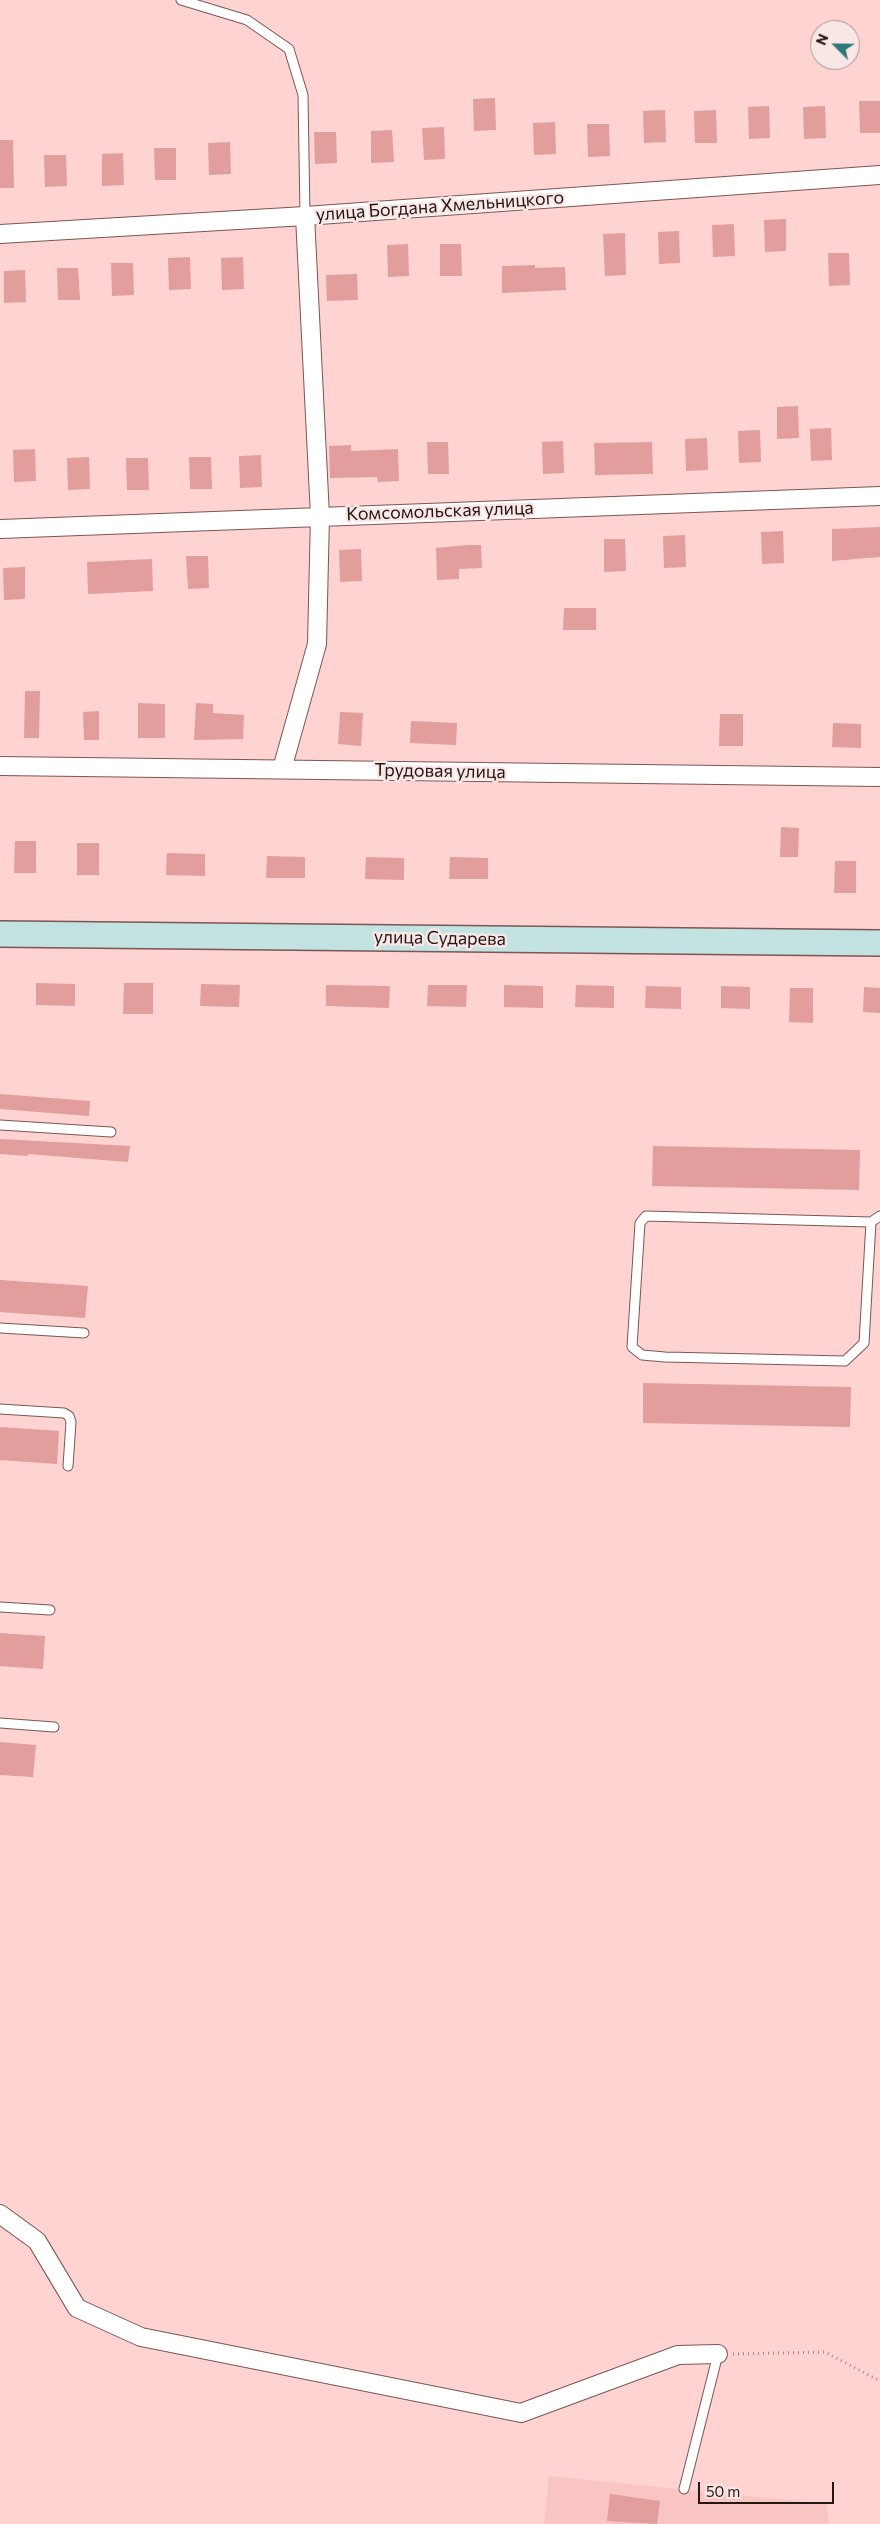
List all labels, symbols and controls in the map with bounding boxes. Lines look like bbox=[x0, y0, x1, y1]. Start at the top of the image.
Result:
north arrow bbox=[810, 20, 860, 70]
text: N bbox=[812, 31, 832, 47]
street label: улица Богдана Хмельницкого bbox=[315, 187, 565, 225]
street label: Комсомольская улица bbox=[346, 497, 534, 525]
street label: Трудовая улица bbox=[374, 759, 506, 783]
street label: улица Сударева bbox=[374, 926, 506, 950]
scale bar bbox=[700, 2472, 836, 2504]
text: 50 m bbox=[706, 2482, 740, 2500]

